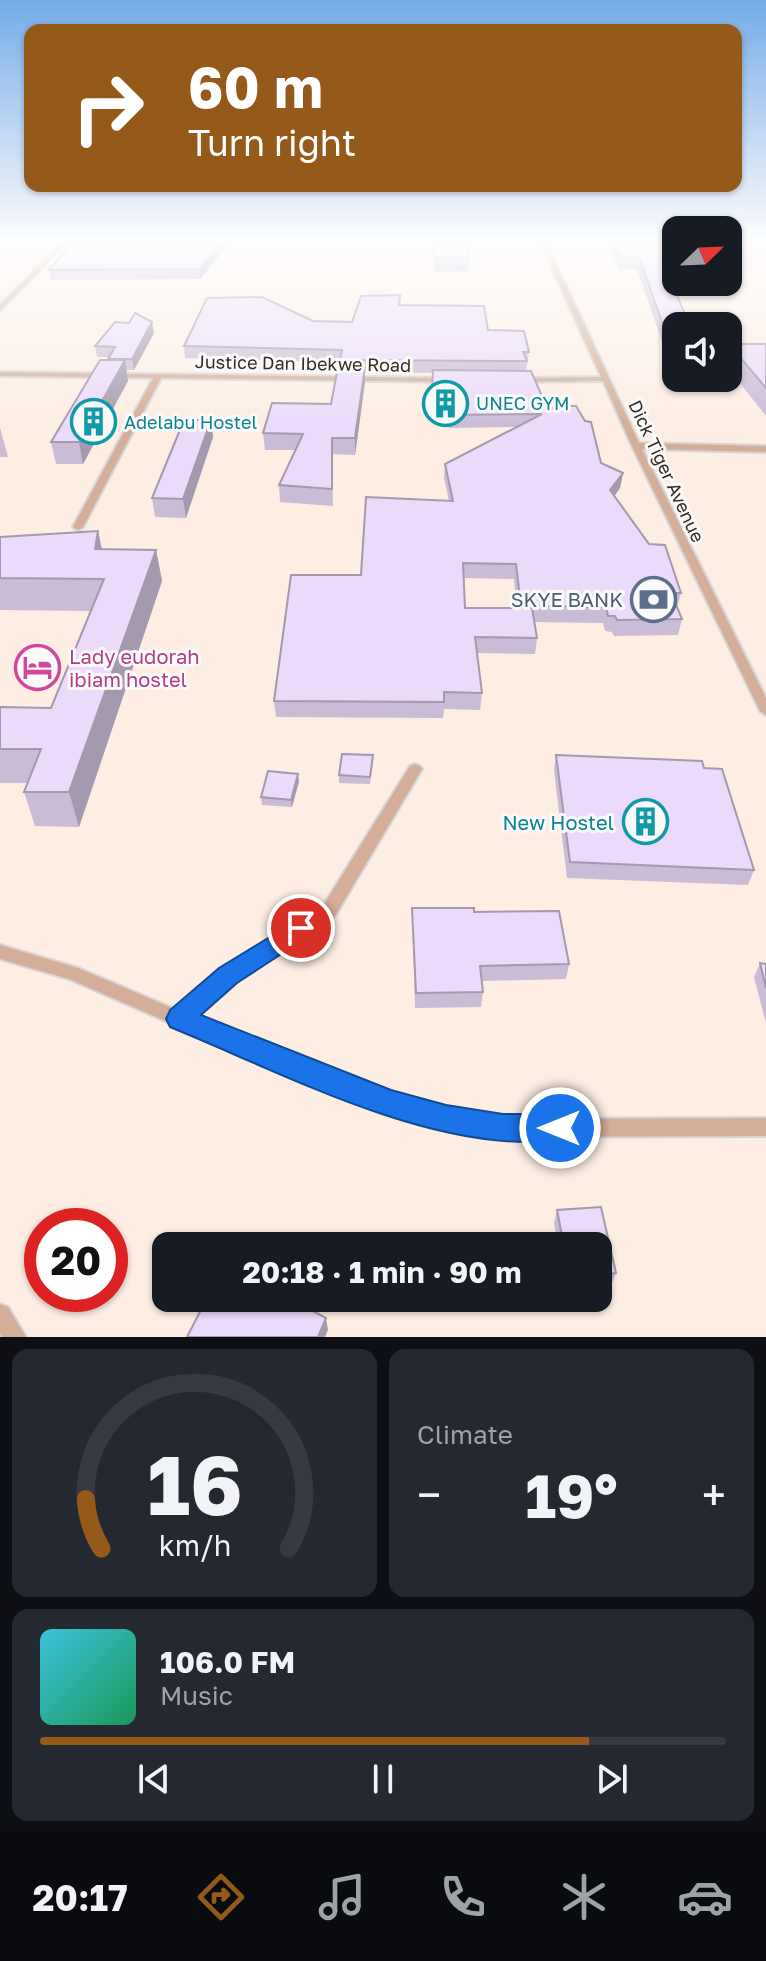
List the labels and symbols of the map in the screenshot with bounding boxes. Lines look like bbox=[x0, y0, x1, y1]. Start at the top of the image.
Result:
north arrow bbox=[662, 216, 742, 296]
street label: Justice Dan Ibekwe Road bbox=[195, 350, 411, 376]
building icon: UNEC GYM bbox=[421, 379, 469, 427]
place label: UNEC GYM bbox=[476, 392, 570, 414]
street label: Dick Tiger Avenue bbox=[624, 396, 710, 546]
building icon: Adelabu Hostel bbox=[69, 398, 117, 446]
place label: Adelabu Hostel bbox=[124, 411, 257, 433]
bank icon: SKYE BANK bbox=[630, 575, 678, 623]
place label: SKYE BANK bbox=[511, 587, 623, 611]
hotel icon: Lady eudorah ibiam hostel bbox=[14, 644, 62, 692]
place label: Lady eudorah ibiam hostel bbox=[69, 644, 200, 691]
building icon: New Hostel bbox=[621, 798, 669, 846]
place label: New Hostel bbox=[502, 810, 614, 834]
pin bbox=[267, 894, 335, 962]
position arrow bbox=[518, 1086, 602, 1170]
speed limit sign: 20 bbox=[24, 1208, 128, 1312]

